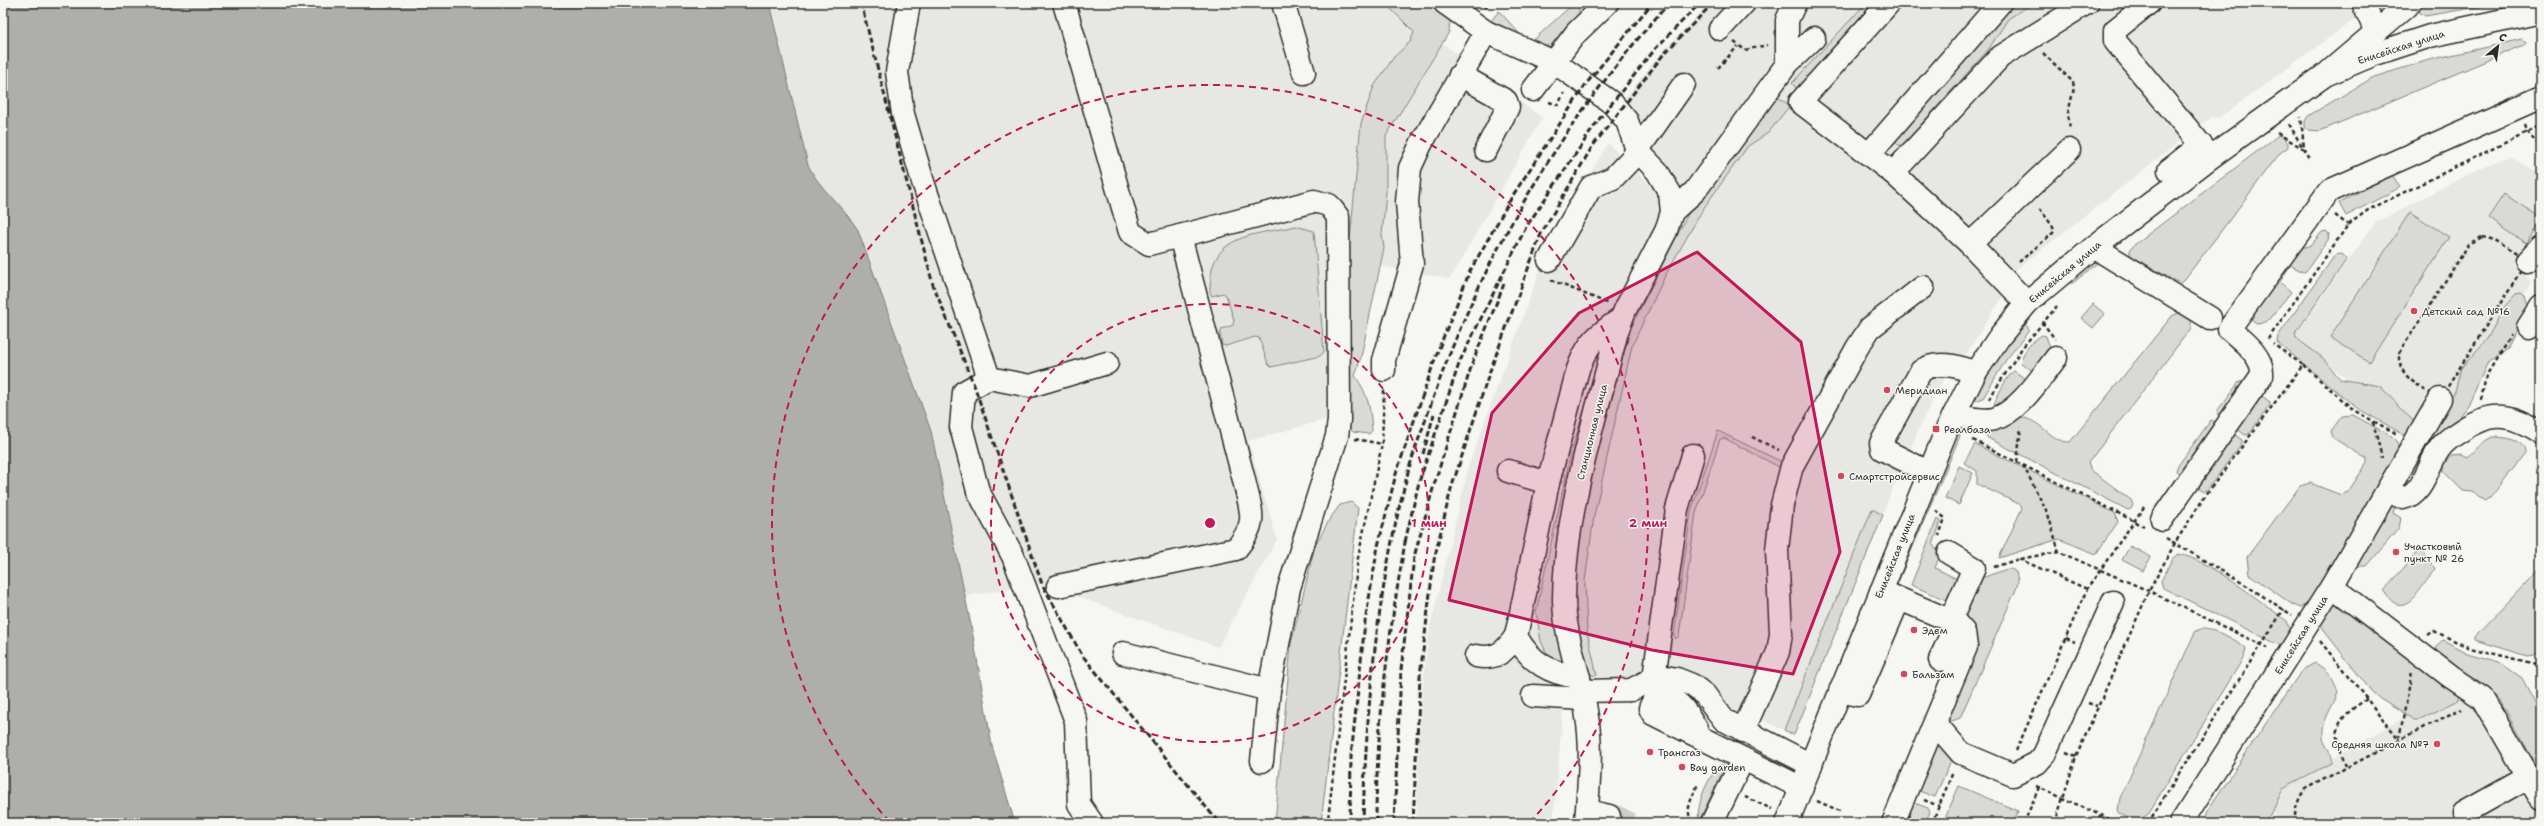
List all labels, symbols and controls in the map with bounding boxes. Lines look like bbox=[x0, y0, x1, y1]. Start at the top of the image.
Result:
north arrow bbox=[2478, 26, 2518, 66]
street label: Енисейская улица bbox=[2356, 27, 2447, 67]
text: С bbox=[2496, 29, 2509, 46]
street label: Енисейская улица bbox=[2026, 237, 2104, 306]
place label: Детский сад №16 bbox=[2422, 305, 2510, 318]
marker: Детский сад №16 bbox=[2409, 306, 2419, 316]
street label: Станционная улица bbox=[1574, 382, 1610, 481]
place label: Меридиан bbox=[1895, 384, 1947, 397]
marker: Меридиан bbox=[1882, 385, 1892, 395]
place label: Реалбаза bbox=[1944, 423, 1991, 436]
marker: Реалбаза bbox=[1931, 424, 1941, 434]
place label: Смартстройсервис bbox=[1849, 470, 1940, 483]
marker: Смартстройсервис bbox=[1836, 471, 1846, 481]
street label: Енисейская улица bbox=[1872, 511, 1918, 600]
text: 1 мин bbox=[1411, 515, 1447, 531]
text: 2 мин bbox=[1629, 515, 1667, 531]
centre of rings bbox=[1203, 516, 1217, 530]
place label: Участковый пункт № 26 bbox=[2404, 540, 2464, 565]
marker: Участковый пункт № 26 bbox=[2391, 547, 2401, 557]
street label: Енисейская улица bbox=[2272, 593, 2331, 677]
place label: Эдем bbox=[1922, 624, 1948, 637]
marker: Эдем bbox=[1909, 625, 1919, 635]
place label: Бальзам bbox=[1912, 668, 1955, 681]
marker: Бальзам bbox=[1899, 669, 1909, 679]
place label: Средняя школа №7 bbox=[2332, 738, 2429, 751]
marker: Средняя школа №7 bbox=[2432, 739, 2442, 749]
place label: Трансгаз bbox=[1658, 746, 1701, 759]
marker: Трансгаз bbox=[1645, 747, 1655, 757]
place label: Bay garden bbox=[1690, 761, 1745, 774]
marker: Bay garden bbox=[1677, 762, 1687, 772]

